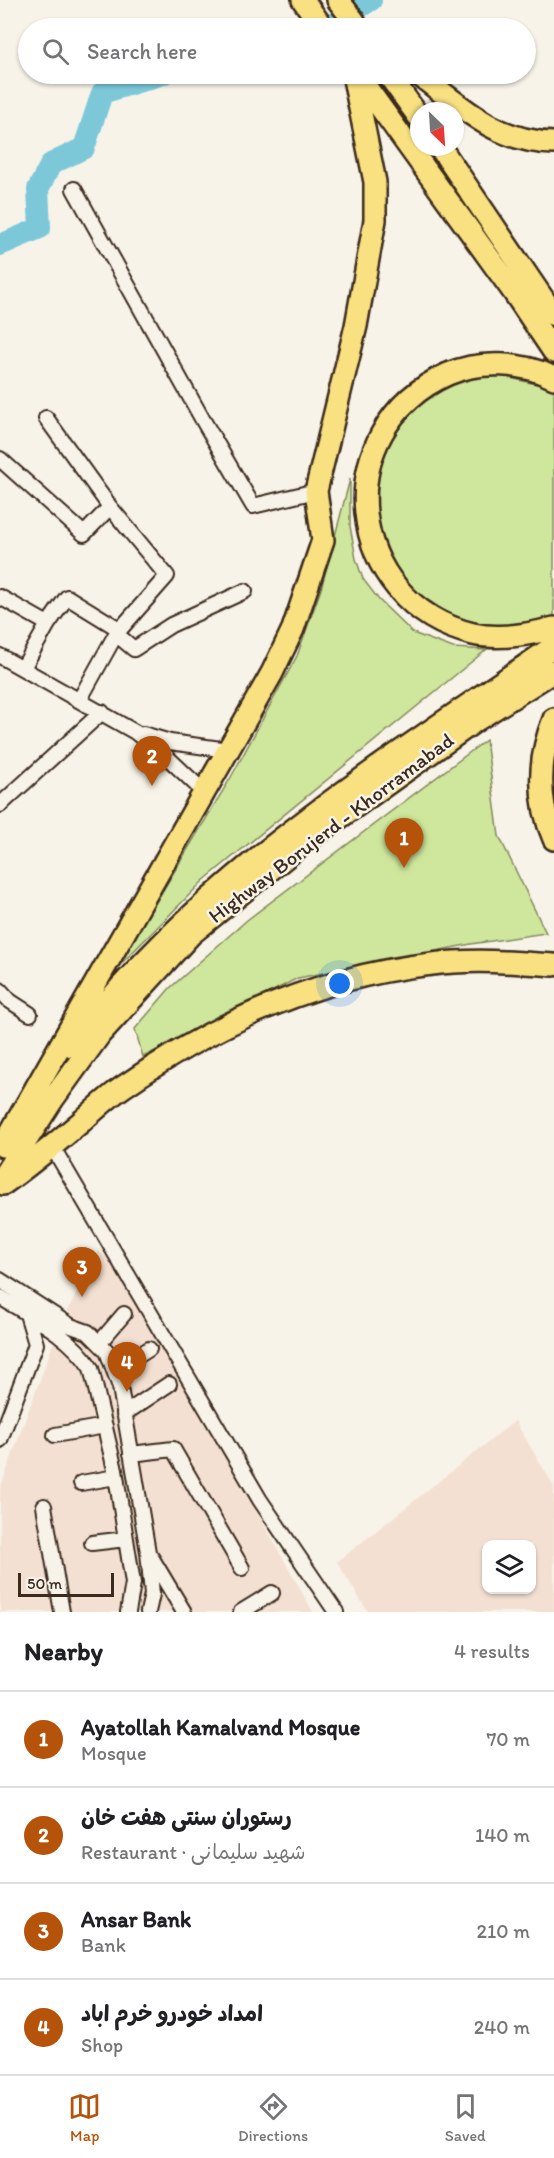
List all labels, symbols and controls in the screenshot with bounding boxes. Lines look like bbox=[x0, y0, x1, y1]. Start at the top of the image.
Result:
search box bbox=[18, 18, 536, 84]
icon: search bbox=[39, 35, 72, 68]
text: Search here bbox=[87, 38, 197, 65]
north arrow bbox=[410, 102, 464, 156]
street label: Highway Borujerd - Khorramabad bbox=[203, 727, 458, 928]
pin: 2 bbox=[132, 736, 172, 786]
pin: 1 bbox=[384, 818, 424, 868]
your location bbox=[325, 969, 354, 998]
pin: 3 bbox=[62, 1248, 101, 1297]
pin: 4 bbox=[108, 1342, 146, 1392]
map controls bbox=[482, 1540, 536, 1594]
button: layers bbox=[482, 1540, 536, 1594]
scale bar bbox=[18, 1570, 114, 1598]
text: 50 m bbox=[27, 1574, 62, 1593]
text: Nearby bbox=[24, 1635, 103, 1667]
text: 4 results bbox=[454, 1639, 530, 1663]
text: Ayatollah Kamalvand Mosque bbox=[81, 1714, 360, 1741]
text: 1 bbox=[39, 1727, 48, 1751]
text: 70 m bbox=[486, 1727, 530, 1751]
text: Mosque bbox=[81, 1741, 147, 1765]
text: رستوران سنتی هفت خان bbox=[81, 1804, 292, 1831]
text: 2 bbox=[38, 1823, 49, 1847]
text: 140 m bbox=[475, 1823, 530, 1847]
text: Restaurant · شهید سلیمانی bbox=[81, 1840, 306, 1864]
text: Ansar Bank bbox=[81, 1906, 191, 1933]
text: 3 bbox=[38, 1919, 49, 1943]
text: 210 m bbox=[477, 1919, 530, 1943]
text: Bank bbox=[81, 1933, 126, 1957]
text: امداد خودرو خرم اباد bbox=[81, 2000, 263, 2027]
text: 4 bbox=[37, 2015, 50, 2039]
text: 240 m bbox=[474, 2015, 530, 2039]
text: Shop bbox=[81, 2033, 123, 2057]
tab: Map bbox=[68, 2090, 101, 2145]
tab: Directions bbox=[238, 2090, 308, 2145]
tab: Saved bbox=[445, 2090, 486, 2145]

